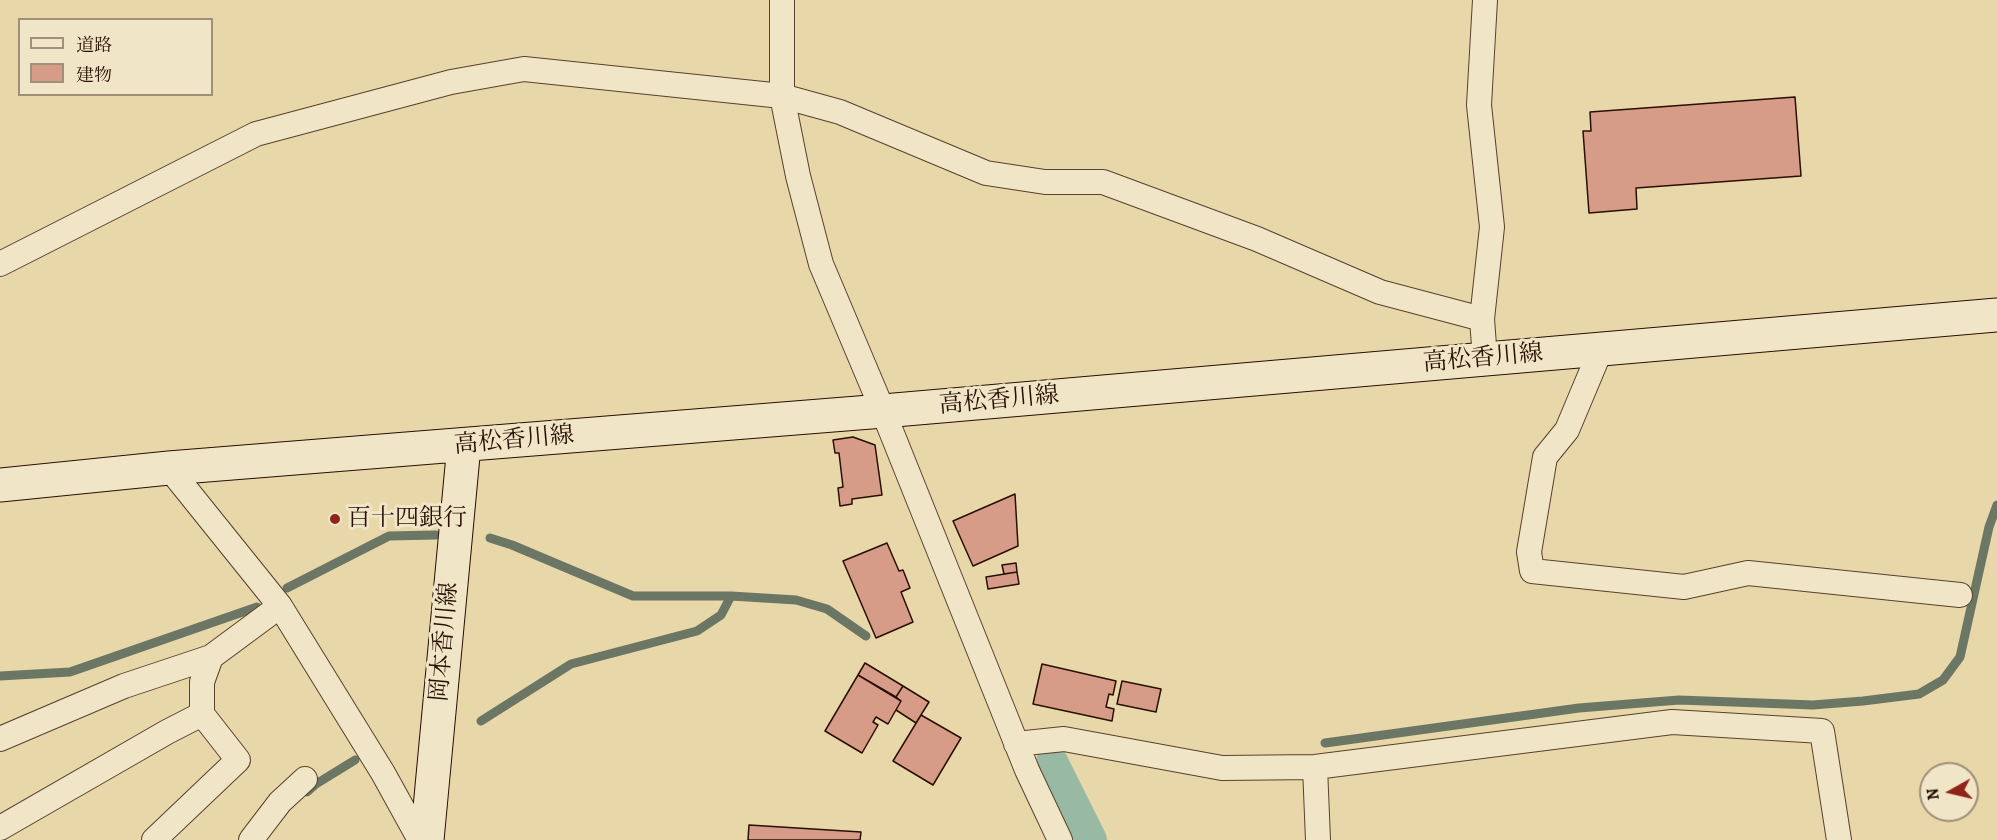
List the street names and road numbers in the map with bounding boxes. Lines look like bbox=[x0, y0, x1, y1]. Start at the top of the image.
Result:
street label: 高松香川線 bbox=[1422, 339, 1544, 379]
street label: 高松香川線 bbox=[938, 381, 1060, 421]
street label: 高松香川線 bbox=[453, 421, 575, 461]
street label: 岡本香川線 bbox=[425, 581, 465, 703]

